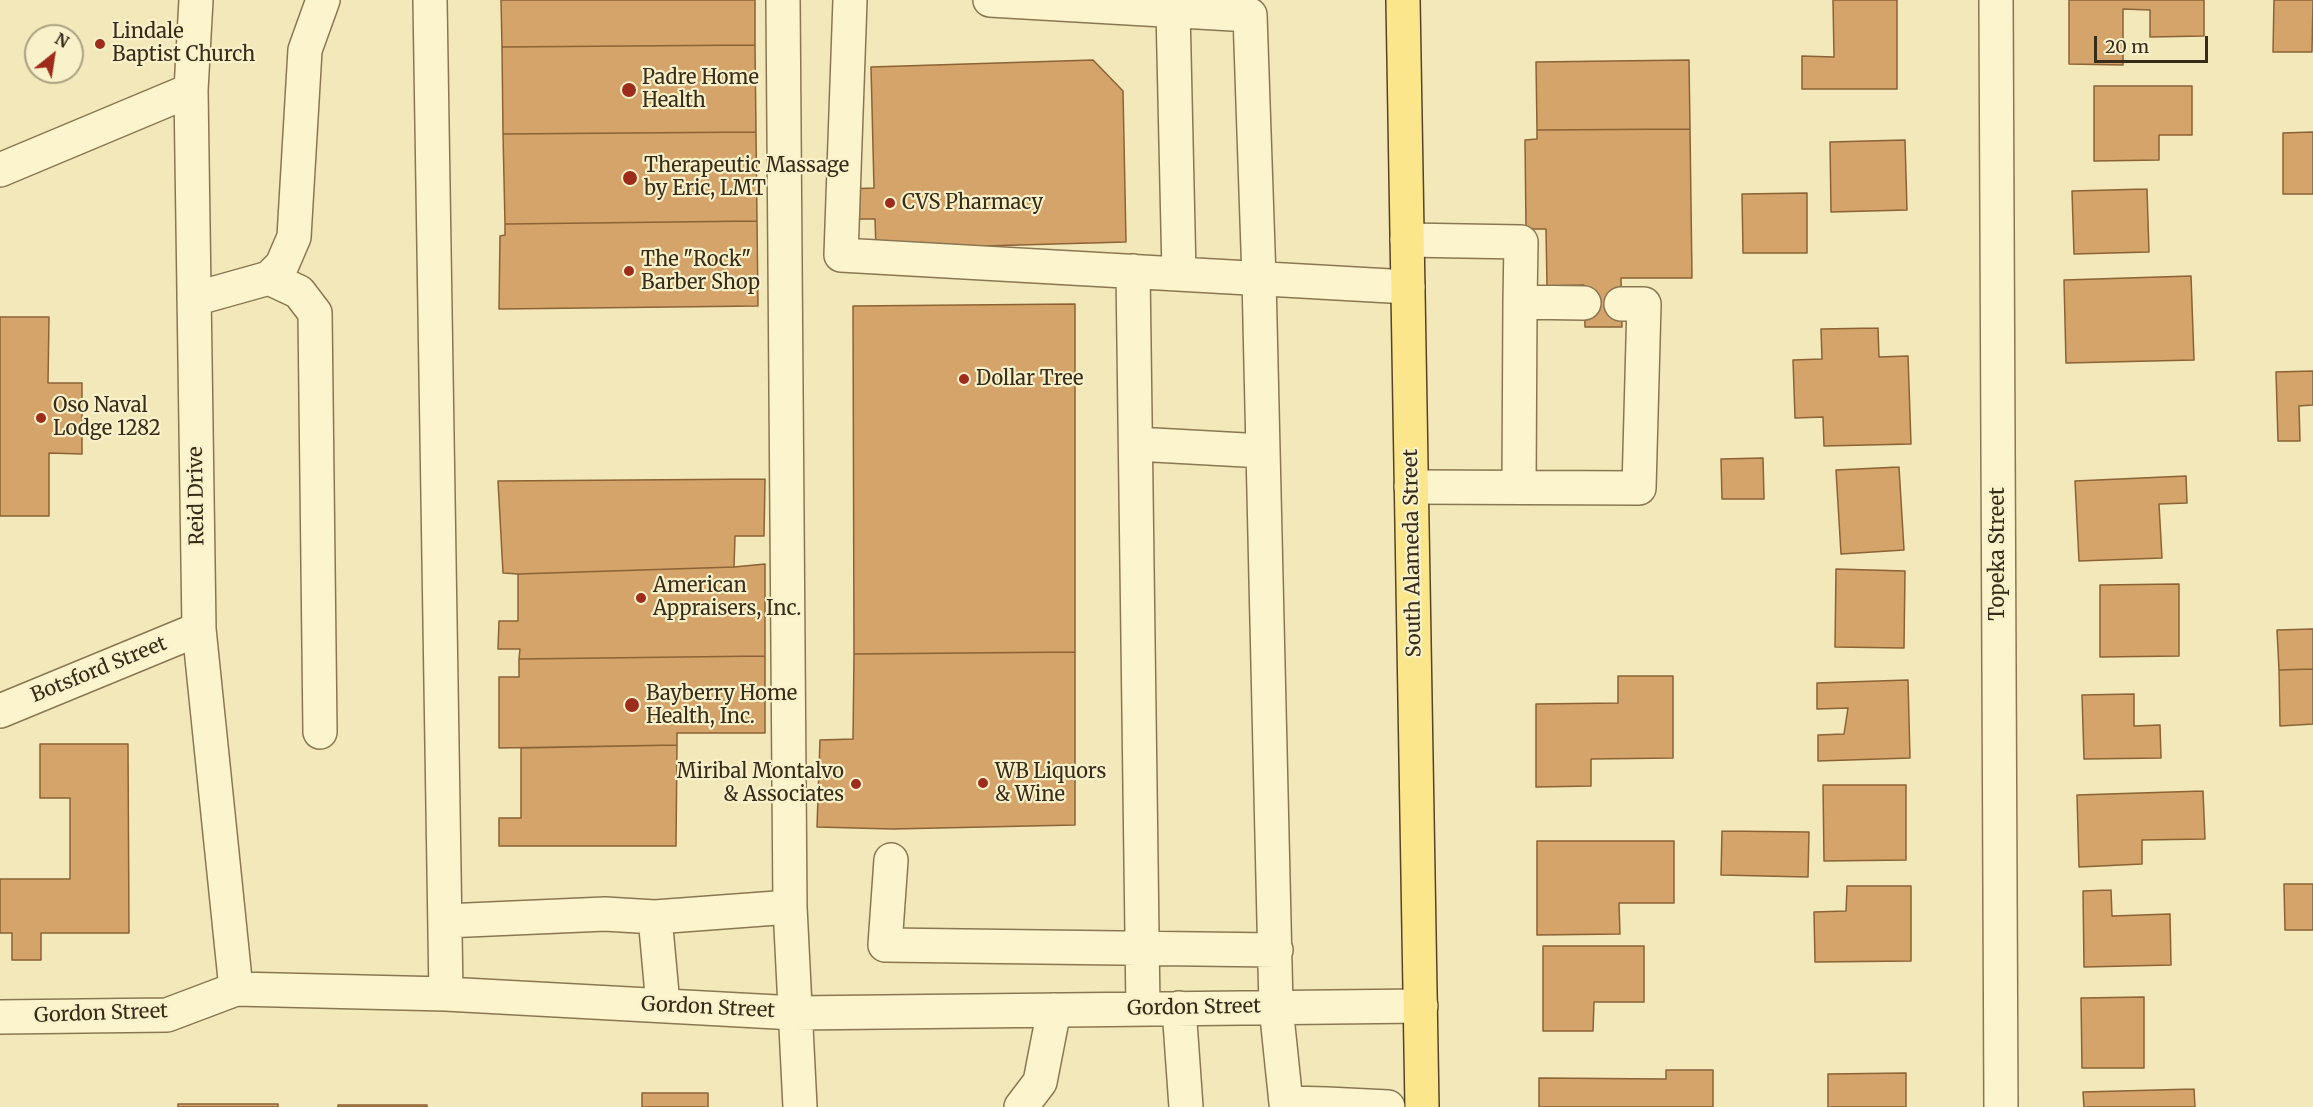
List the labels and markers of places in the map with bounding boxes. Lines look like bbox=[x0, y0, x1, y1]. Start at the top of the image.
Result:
place label: Lindale Baptist Church bbox=[112, 20, 255, 67]
marker: Lindale Baptist Church bbox=[93, 37, 107, 51]
place label: Padre Home Health bbox=[642, 66, 759, 113]
marker: Padre Home Health bbox=[620, 81, 638, 99]
place label: Therapeutic Massage by Eric, LMT bbox=[644, 154, 849, 201]
marker: Therapeutic Massage by Eric, LMT bbox=[621, 169, 639, 187]
place label: CVS Pharmacy bbox=[902, 191, 1043, 215]
marker: CVS Pharmacy bbox=[883, 196, 897, 210]
place label: The "Rock" Barber Shop bbox=[641, 248, 760, 295]
marker: The "Rock" Barber Shop bbox=[622, 264, 636, 278]
place label: Dollar Tree bbox=[976, 367, 1083, 391]
marker: Dollar Tree bbox=[957, 372, 971, 386]
place label: Oso Naval Lodge 1282 bbox=[53, 394, 161, 441]
marker: Oso Naval Lodge 1282 bbox=[34, 411, 48, 425]
place label: American Appraisers, Inc. bbox=[653, 574, 801, 621]
marker: American Appraisers, Inc. bbox=[634, 591, 648, 605]
place label: Bayberry Home Health, Inc. bbox=[646, 682, 797, 729]
marker: Bayberry Home Health, Inc. bbox=[623, 696, 641, 714]
place label: Miribal Montalvo & Associates bbox=[677, 760, 844, 807]
place label: WB Liquors & Wine bbox=[995, 760, 1106, 807]
marker: WB Liquors & Wine bbox=[976, 776, 990, 790]
marker: Miribal Montalvo & Associates bbox=[849, 777, 863, 791]

